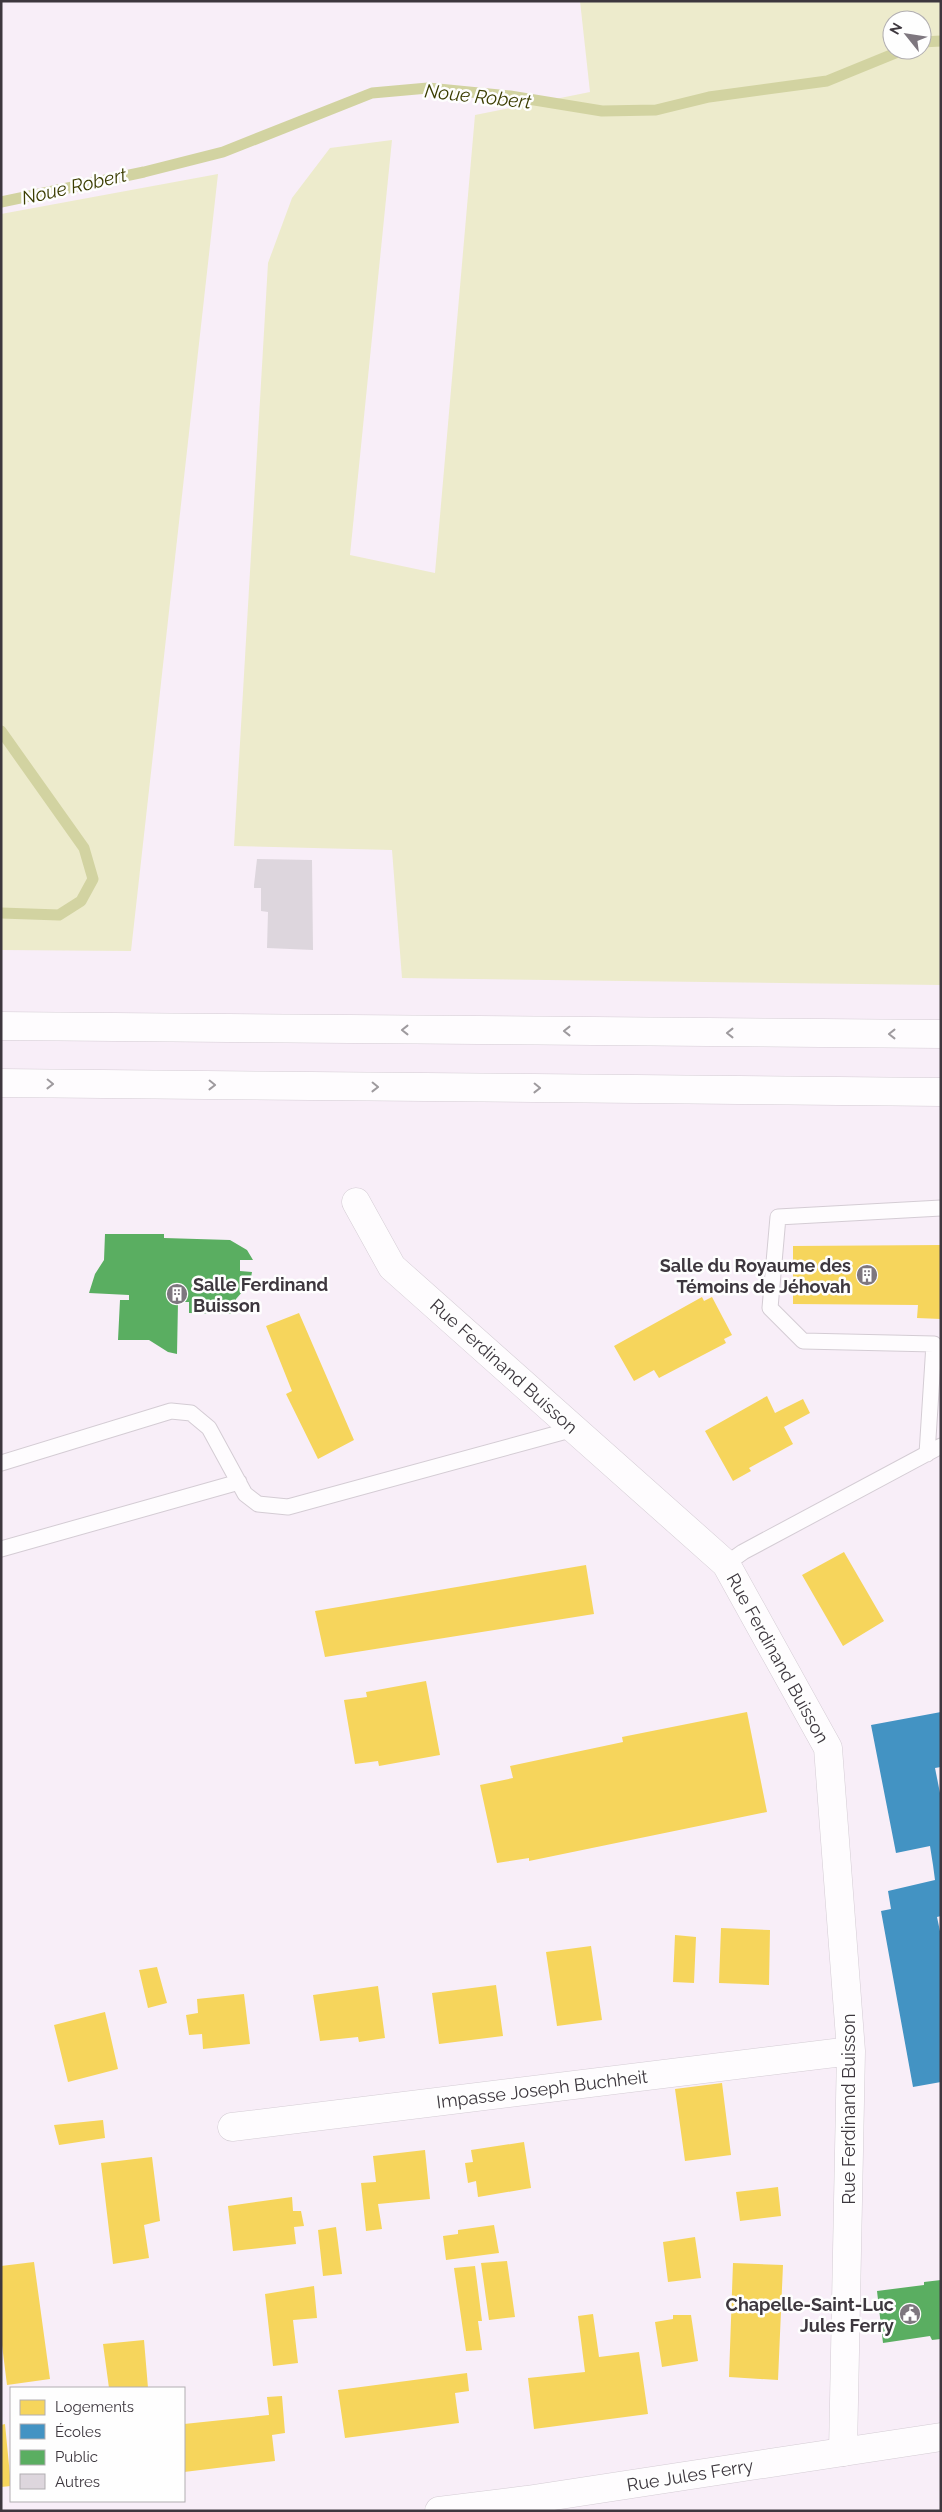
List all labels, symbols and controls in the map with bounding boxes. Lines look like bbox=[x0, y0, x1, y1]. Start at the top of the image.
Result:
north arrow bbox=[882, 10, 932, 60]
text: N bbox=[886, 20, 905, 37]
water label: Noue Robert bbox=[424, 79, 533, 113]
water label: Noue Robert bbox=[19, 163, 130, 209]
one-way arrow bbox=[400, 1025, 408, 1035]
one-way arrow bbox=[563, 1026, 570, 1036]
one-way arrow bbox=[725, 1027, 733, 1038]
one-way arrow bbox=[888, 1029, 896, 1039]
one-way arrow bbox=[46, 1079, 54, 1089]
one-way arrow bbox=[209, 1080, 217, 1090]
one-way arrow bbox=[372, 1082, 379, 1092]
one-way arrow bbox=[534, 1083, 542, 1093]
place label: Salle du Royaume des Témoins de Jéhovah bbox=[660, 1255, 851, 1297]
building icon: Salle du Royaume des Témoins de Jéhovah bbox=[855, 1263, 879, 1287]
place label: Salle Ferdinand Buisson bbox=[193, 1274, 328, 1316]
building icon: Salle Ferdinand Buisson bbox=[165, 1282, 189, 1306]
street label: Rue Ferdinand Buisson bbox=[426, 1294, 582, 1438]
street label: Rue Ferdinand Buisson bbox=[723, 1569, 833, 1747]
street label: Rue Ferdinand Buisson bbox=[838, 2013, 859, 2205]
street label: Impasse Joseph Buchheit bbox=[435, 2066, 649, 2112]
place label: Chapelle-Saint-Luc Jules Ferry bbox=[726, 2294, 894, 2336]
public building icon: Chapelle-Saint-Luc Jules Ferry bbox=[898, 2302, 922, 2326]
legend bbox=[10, 2387, 185, 2502]
text: Logements bbox=[55, 2398, 134, 2416]
text: Écoles bbox=[55, 2423, 101, 2441]
text: Public bbox=[55, 2448, 98, 2466]
street label: Rue Jules Ferry bbox=[625, 2455, 755, 2495]
text: Autres bbox=[55, 2473, 100, 2491]

